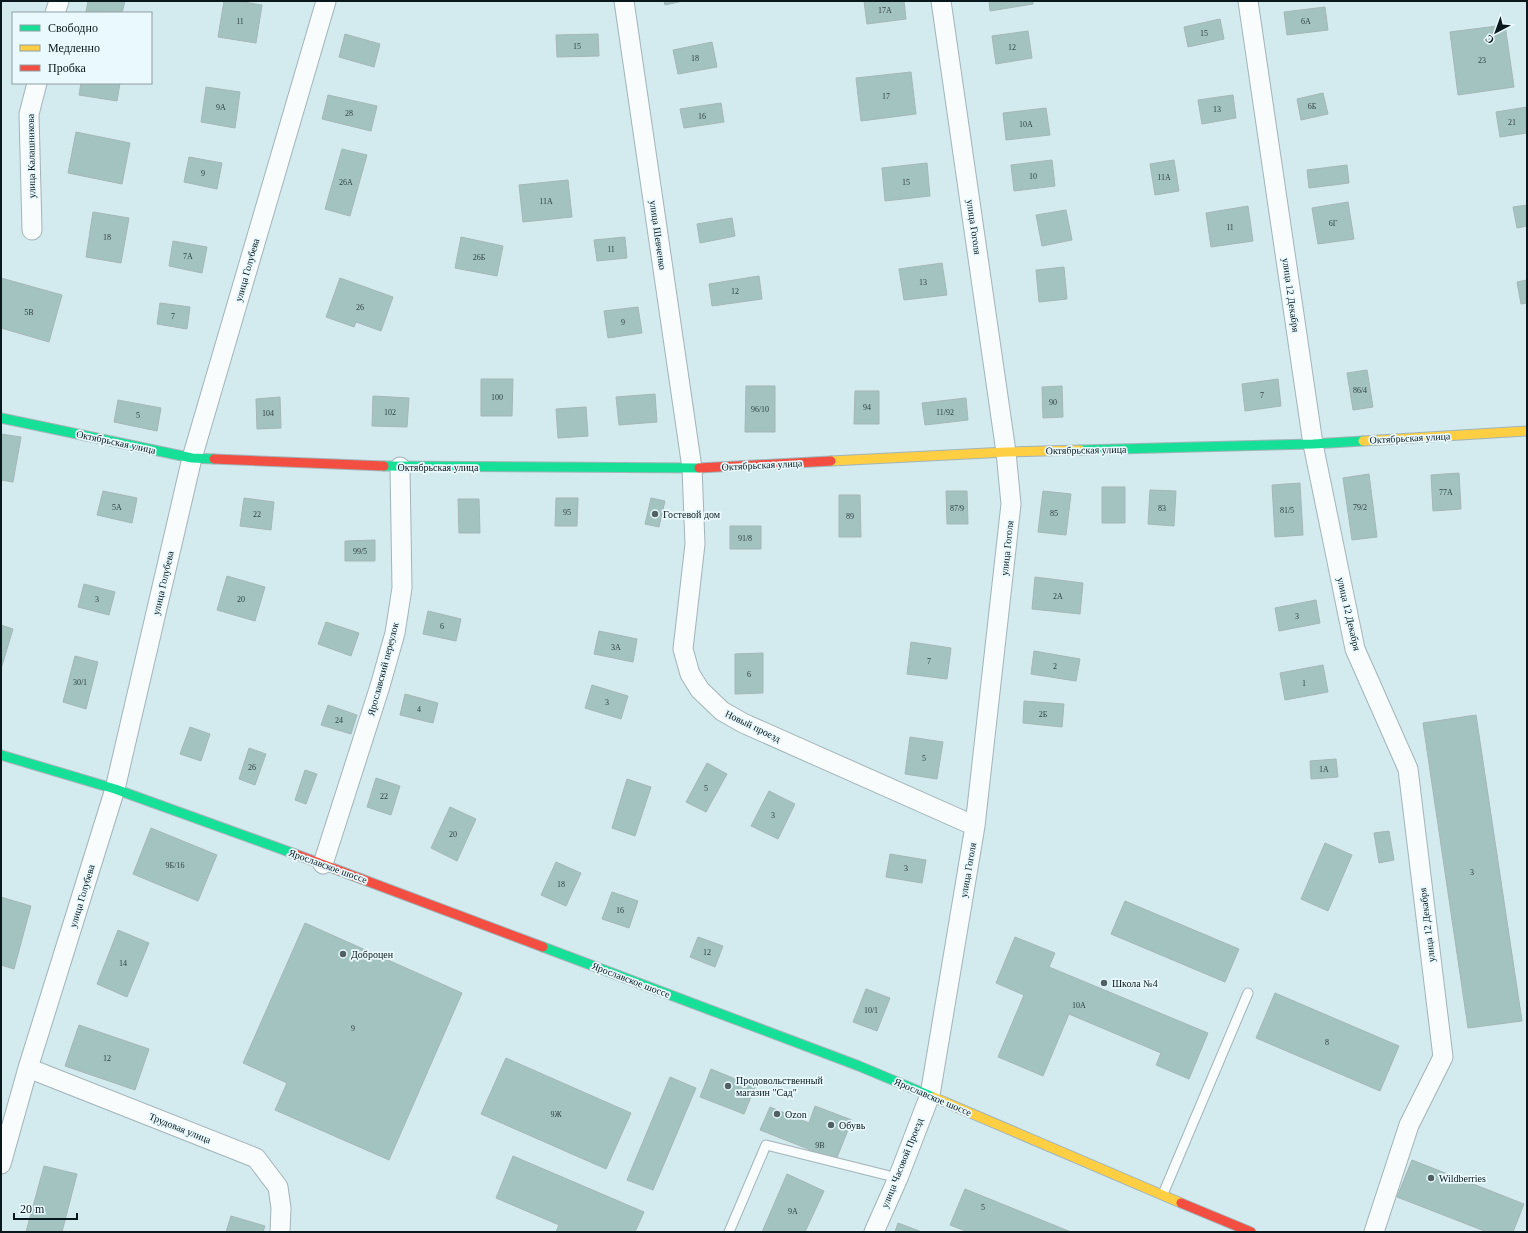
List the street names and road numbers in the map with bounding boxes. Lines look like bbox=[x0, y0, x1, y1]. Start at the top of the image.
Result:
street label: улица Калашникова bbox=[25, 113, 37, 198]
street label: улица Шевченко bbox=[648, 199, 668, 271]
street label: улица Гоголя bbox=[965, 199, 983, 256]
street label: улица Голубева bbox=[233, 237, 261, 303]
street label: улица 12 Декабря bbox=[1280, 257, 1302, 333]
street label: Октябрьская улица bbox=[75, 428, 157, 456]
street label: Октябрьская улица bbox=[1369, 430, 1451, 446]
street label: Октябрьская улица bbox=[1046, 444, 1127, 456]
street label: Октябрьская улица bbox=[721, 457, 803, 473]
street label: Октябрьская улица bbox=[398, 462, 479, 473]
street label: улица Гоголя bbox=[999, 519, 1015, 576]
street label: улица Голубева bbox=[150, 549, 176, 616]
street label: улица 12 Декабря bbox=[1335, 576, 1363, 652]
street label: Ярославский переулок bbox=[365, 621, 401, 717]
street label: Новый проезд bbox=[723, 708, 783, 744]
street label: улица Гоголя bbox=[958, 841, 978, 898]
street label: Ярославское шоссе bbox=[287, 847, 369, 886]
street label: улица Голубева bbox=[67, 863, 97, 929]
street label: улица 12 Декабря bbox=[1417, 887, 1437, 963]
street label: Ярославское шоссе bbox=[590, 960, 672, 1000]
street label: Ярославское шоссе bbox=[893, 1076, 974, 1118]
street label: Трудовая улица bbox=[147, 1111, 213, 1146]
street label: улица Часовой Проезд bbox=[879, 1117, 925, 1209]

